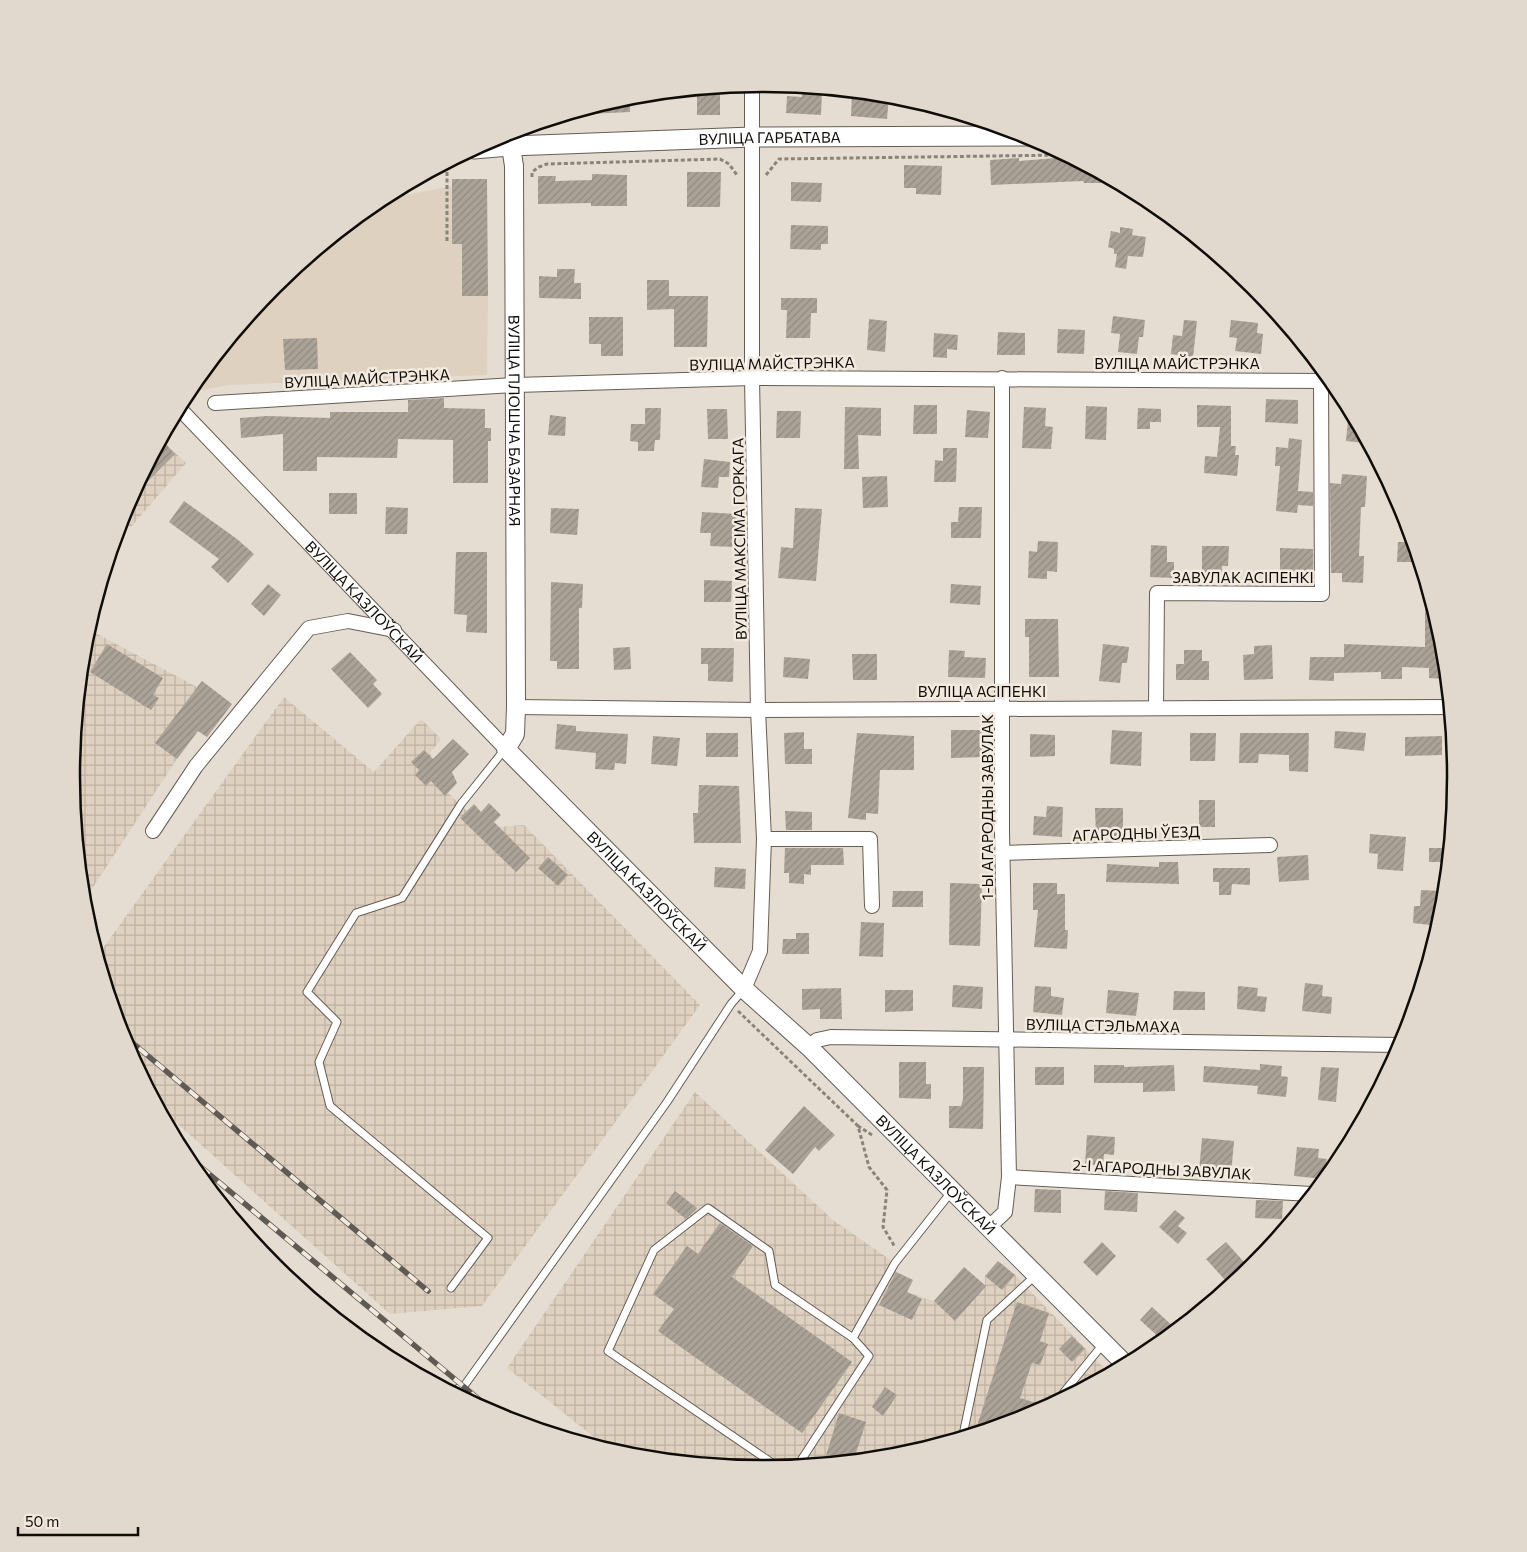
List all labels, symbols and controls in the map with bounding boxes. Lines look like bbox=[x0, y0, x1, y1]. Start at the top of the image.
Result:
street label: ВУЛІЦА ГАРБАТАВА bbox=[698, 128, 841, 148]
street label: ВУЛІЦА ПЛОШЧА БАЗАРНАЯ bbox=[506, 315, 524, 527]
street label: ВУЛІЦА МАЙСТРЭНКА bbox=[689, 353, 855, 373]
street label: ВУЛІЦА МАЙСТРЭНКА bbox=[1094, 354, 1260, 372]
street label: ВУЛІЦА МАЙСТРЭНКА bbox=[284, 365, 450, 391]
street label: ВУЛІЦА МАКСІМА ГОРКАГА bbox=[728, 438, 750, 640]
street label: ВУЛІЦА КАЗЛОЎСКАЙ bbox=[302, 537, 427, 666]
street label: ЗАВУЛАК АСІПЕНКІ bbox=[1172, 568, 1314, 586]
street label: ВУЛІЦА АСІПЕНКІ bbox=[918, 682, 1046, 700]
street label: 1-Ы АГАРОДНЫ ЗАВУЛАК bbox=[978, 714, 996, 900]
street label: АГАРОДНЫ ЎЕЗД bbox=[1072, 822, 1200, 844]
street label: ВУЛІЦА КАЗЛОЎСКАЙ bbox=[584, 827, 710, 955]
street label: ВУЛІЦА СТЭЛЬМАХА bbox=[1026, 1015, 1180, 1035]
street label: ВУЛІЦА КАЗЛОЎСКАЙ bbox=[873, 1111, 1000, 1238]
street label: 2-І АГАРОДНЫ ЗАВУЛАК bbox=[1072, 1155, 1252, 1183]
scale bar bbox=[18, 1504, 138, 1536]
text: 50 m bbox=[25, 1512, 59, 1530]

